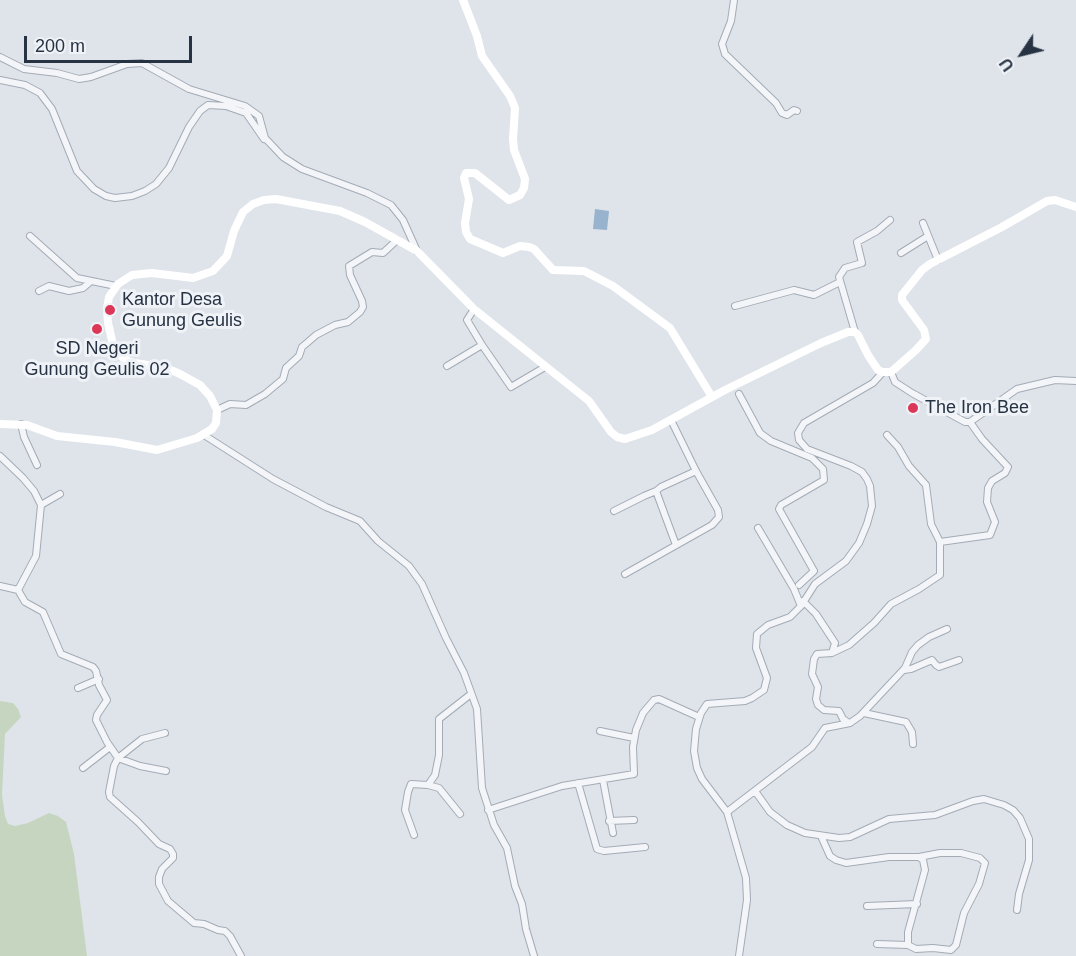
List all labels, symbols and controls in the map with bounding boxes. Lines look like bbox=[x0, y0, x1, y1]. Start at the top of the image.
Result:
scale bar bbox=[27, 24, 195, 62]
north arrow bbox=[992, 24, 1052, 84]
text: 200 m bbox=[35, 36, 85, 56]
text: U bbox=[997, 55, 1017, 74]
place label: Kantor Desa Gunung Geulis bbox=[122, 289, 242, 332]
marker: Kantor Desa Gunung Geulis bbox=[103, 303, 117, 317]
marker: SD Negeri Gunung Geulis 02 bbox=[90, 322, 104, 336]
place label: SD Negeri Gunung Geulis 02 bbox=[24, 338, 170, 380]
place label: The Iron Bee bbox=[925, 397, 1029, 419]
marker: The Iron Bee bbox=[906, 401, 920, 415]

